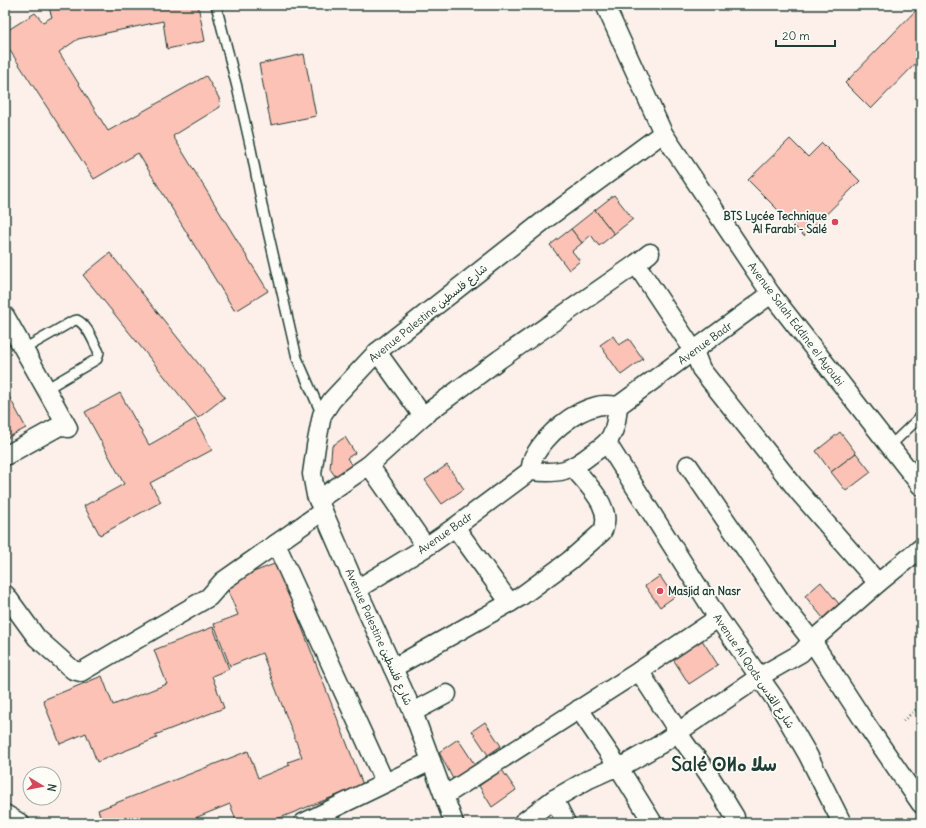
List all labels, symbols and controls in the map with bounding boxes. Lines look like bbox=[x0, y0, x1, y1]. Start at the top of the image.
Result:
scale bar bbox=[776, 22, 835, 48]
text: 20 m bbox=[782, 28, 810, 43]
place label: BTS Lycée Technique Al Farabi - Salé bbox=[724, 209, 827, 236]
marker: BTS Lycée Technique Al Farabi - Salé bbox=[830, 217, 840, 227]
street label: Avenue Salah Eddine el Ayoubi bbox=[745, 259, 847, 389]
street label: Avenue Palestine شارع فلسطين bbox=[366, 261, 491, 367]
street label: Avenue Badr bbox=[675, 318, 735, 367]
street label: Avenue Badr bbox=[415, 509, 476, 557]
street label: Avenue Palestine شارع فلسطين bbox=[341, 566, 416, 708]
place label: Masjid an Nasr bbox=[668, 584, 741, 598]
marker: Masjid an Nasr bbox=[655, 586, 665, 596]
street label: Avenue Al Qods شارع القدس bbox=[709, 611, 798, 732]
district label: Salé ⵙⵍⴰ سلا bbox=[671, 752, 777, 776]
north arrow bbox=[22, 766, 62, 806]
text: N bbox=[44, 783, 59, 793]

